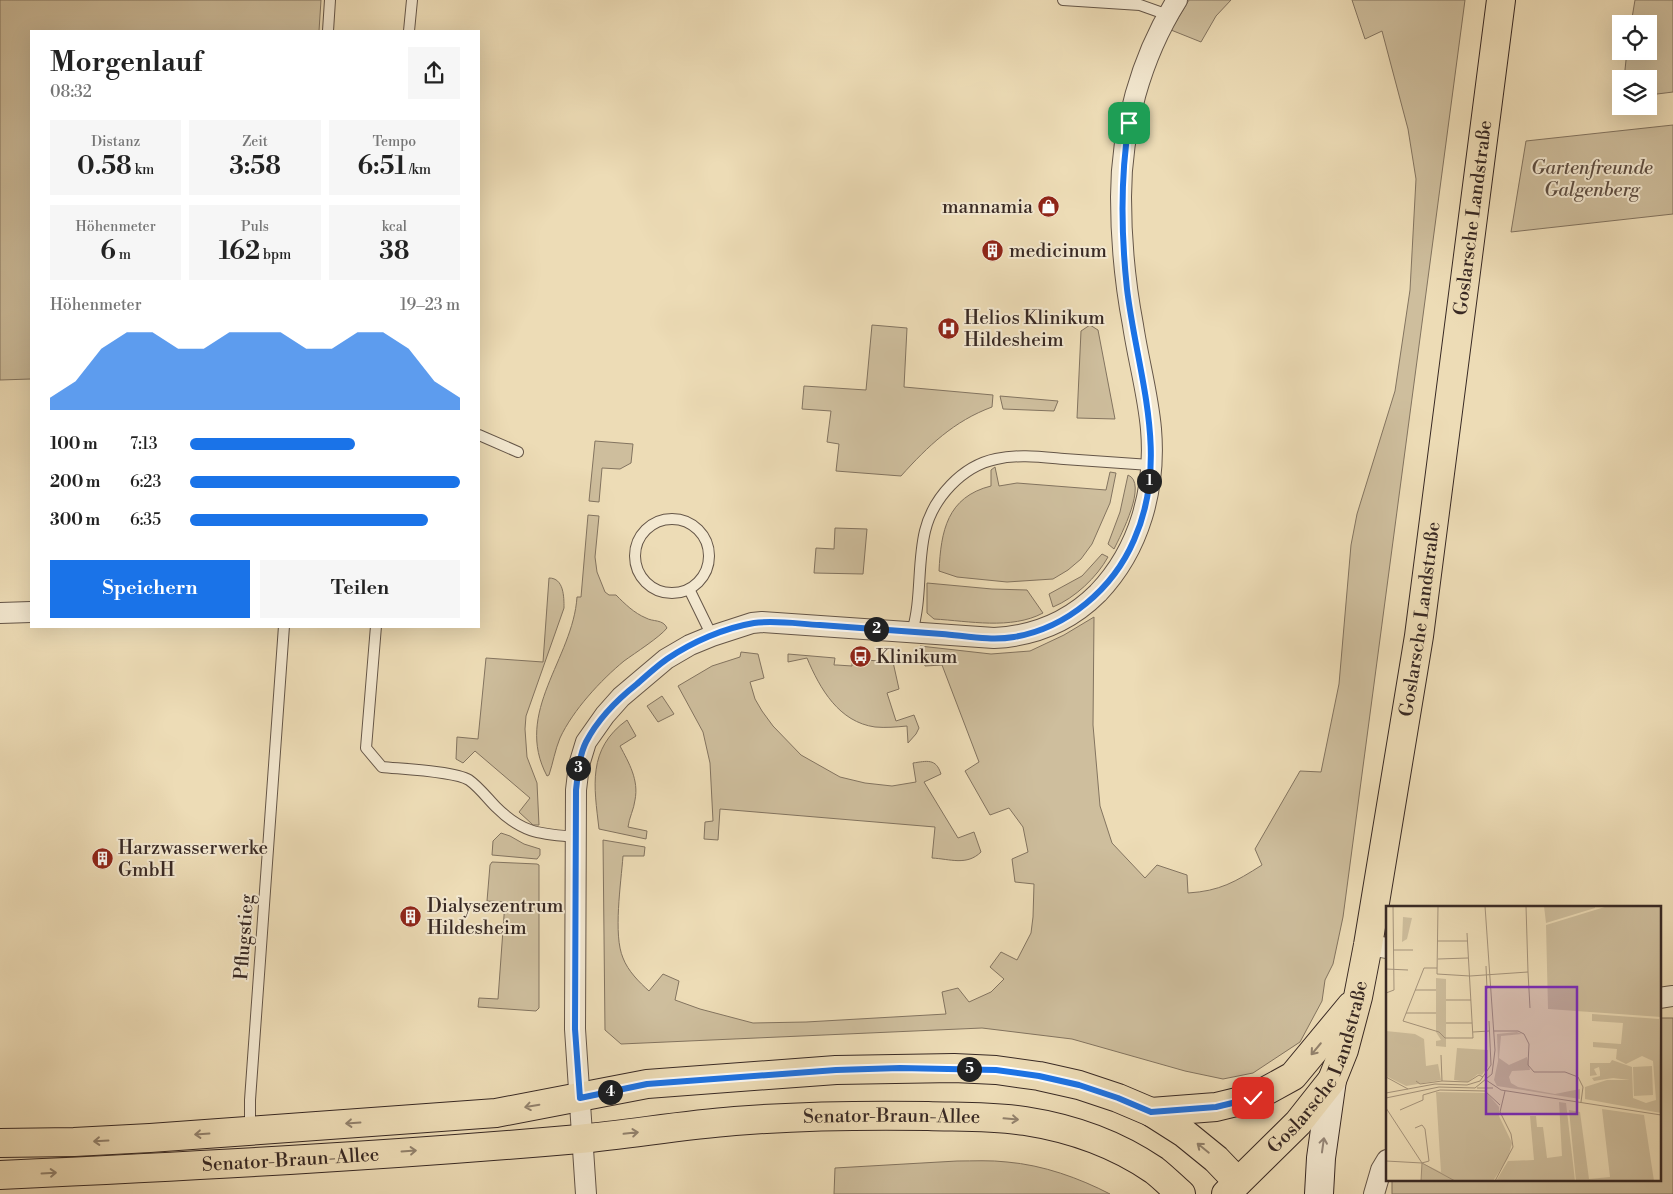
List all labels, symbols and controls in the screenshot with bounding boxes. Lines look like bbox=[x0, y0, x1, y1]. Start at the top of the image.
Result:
map controls bbox=[1612, 15, 1657, 115]
button: locate bbox=[1612, 15, 1657, 60]
text: Morgenlauf bbox=[50, 45, 202, 80]
button: share bbox=[408, 47, 460, 99]
button: layers bbox=[1612, 70, 1657, 115]
text: 08:32 bbox=[50, 82, 92, 102]
pin bbox=[1108, 102, 1150, 144]
icon: arrive bbox=[1115, 109, 1143, 137]
street label: Goslarsche Landstraße bbox=[1448, 119, 1497, 317]
text: Distanz bbox=[91, 133, 140, 151]
text: Zeit bbox=[242, 133, 268, 151]
text: Tempo bbox=[372, 133, 416, 151]
text: 0.58 bbox=[77, 151, 132, 182]
text: 3:58 bbox=[229, 151, 281, 182]
text: 6:51 bbox=[357, 151, 406, 182]
park label: Gartenfreunde Galgenberg bbox=[1531, 156, 1653, 202]
text: km bbox=[132, 161, 154, 179]
text: /km bbox=[406, 161, 431, 179]
place label: mannamia bbox=[942, 195, 1033, 219]
shop icon: mannamia bbox=[1037, 195, 1061, 219]
text: Höhenmeter bbox=[76, 218, 156, 236]
text: Puls bbox=[241, 218, 269, 236]
text: kcal bbox=[382, 218, 407, 236]
text: 6 bbox=[100, 236, 116, 267]
text: 162 bbox=[219, 236, 260, 267]
text: 38 bbox=[379, 236, 410, 267]
building icon: medicinum bbox=[981, 239, 1005, 263]
place label: medicinum bbox=[1009, 239, 1107, 263]
text: m bbox=[116, 246, 131, 264]
text: bpm bbox=[260, 246, 291, 264]
text: Höhenmeter bbox=[50, 295, 142, 315]
text: 19–23 m bbox=[400, 295, 460, 315]
place label: Helios Klinikum Hildesheim bbox=[964, 306, 1105, 352]
hospital icon: Helios Klinikum Hildesheim bbox=[936, 317, 960, 341]
text: 100 m bbox=[50, 434, 98, 454]
text: 7:13 bbox=[130, 434, 158, 454]
pin: 1 bbox=[1136, 468, 1162, 494]
text: 200 m bbox=[50, 472, 100, 492]
text: 6:23 bbox=[130, 472, 161, 492]
text: 1 bbox=[1146, 472, 1153, 490]
text: 300 m bbox=[50, 510, 100, 530]
text: 6:35 bbox=[130, 510, 161, 530]
street label: Goslarsche Landstraße bbox=[1394, 520, 1446, 718]
button: Speichern bbox=[50, 560, 250, 618]
button: Teilen bbox=[260, 560, 460, 618]
pin: 2 bbox=[864, 616, 888, 642]
text: 2 bbox=[872, 620, 881, 638]
bus stop icon: Klinikum bbox=[848, 645, 872, 669]
place label: Klinikum bbox=[876, 645, 958, 669]
pin: 3 bbox=[566, 756, 590, 780]
text: 3 bbox=[574, 759, 583, 777]
place label: Harzwasserwerke GmbH bbox=[118, 836, 268, 882]
building icon: Harzwasserwerke GmbH bbox=[90, 847, 114, 871]
street label: Pflugstieg bbox=[229, 893, 259, 981]
place label: Dialysezentrum Hildesheim bbox=[427, 894, 564, 940]
building icon: Dialysezentrum Hildesheim bbox=[399, 905, 423, 929]
inset map bbox=[1386, 906, 1660, 1182]
street label: Goslarsche Landstraße bbox=[1262, 979, 1373, 1159]
one-way arrow bbox=[1311, 1042, 1322, 1055]
pin: 5 bbox=[956, 1056, 982, 1082]
text: 5 bbox=[965, 1060, 974, 1078]
pin bbox=[1232, 1077, 1274, 1119]
pin: 4 bbox=[598, 1080, 622, 1104]
text: 4 bbox=[606, 1083, 615, 1101]
icon: check bbox=[1239, 1084, 1267, 1112]
one-way arrow bbox=[525, 1102, 541, 1112]
street label: Senator-Braun-Allee bbox=[803, 1104, 981, 1129]
one-way arrow bbox=[1003, 1114, 1019, 1124]
one-way arrow bbox=[345, 1119, 361, 1128]
one-way arrow bbox=[623, 1128, 639, 1138]
one-way arrow bbox=[194, 1130, 210, 1139]
one-way arrow bbox=[93, 1136, 109, 1145]
one-way arrow bbox=[1318, 1138, 1328, 1154]
street label: Senator-Braun-Allee bbox=[201, 1142, 380, 1177]
one-way arrow bbox=[1196, 1142, 1209, 1153]
one-way arrow bbox=[401, 1146, 417, 1155]
one-way arrow bbox=[40, 1168, 56, 1177]

